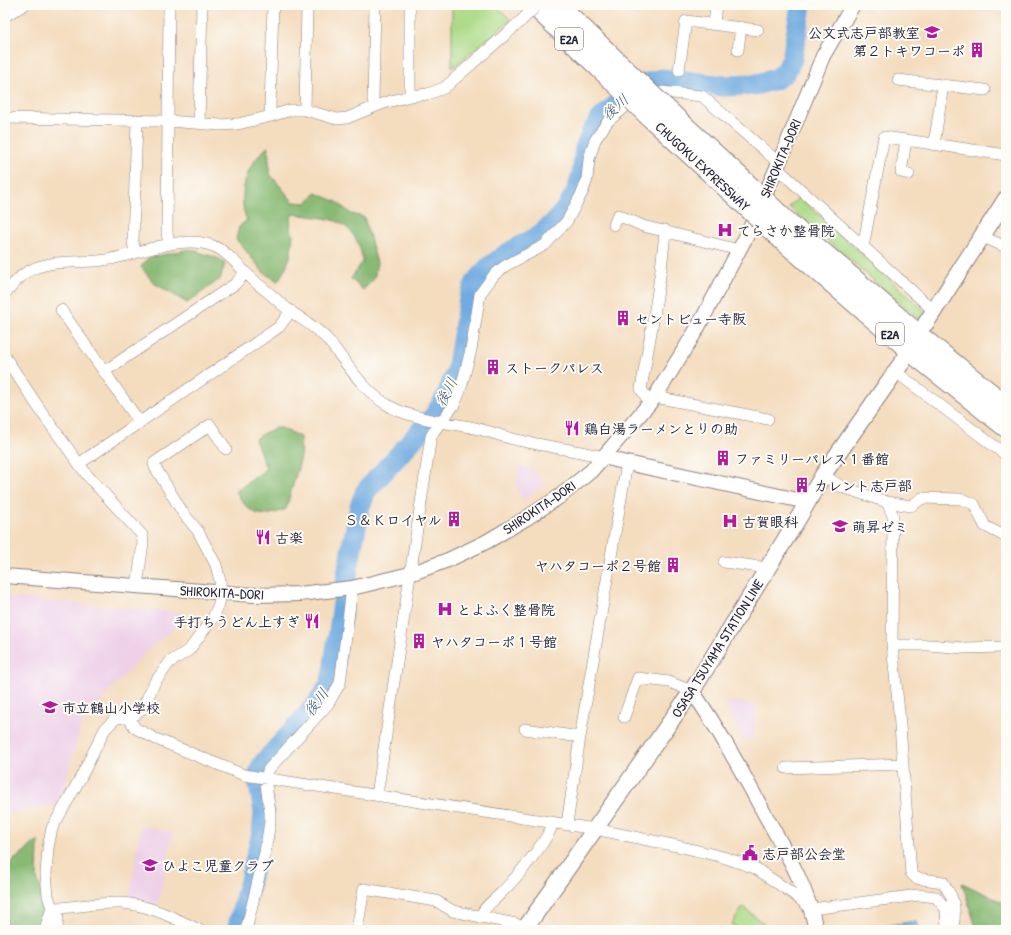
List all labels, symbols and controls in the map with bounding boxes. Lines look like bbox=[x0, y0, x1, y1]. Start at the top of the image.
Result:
place label: 公文式志戸部教室 bbox=[808, 23, 920, 42]
school or university icon: 公文式志戸部教室 bbox=[923, 23, 941, 41]
road number: E2A bbox=[555, 28, 583, 50]
place label: 第２トキワコーポ bbox=[853, 41, 965, 60]
building icon: 第２トキワコーポ bbox=[968, 41, 986, 59]
water label: 後川 bbox=[597, 89, 633, 125]
street label: SHIROKITA-DORI bbox=[755, 116, 805, 200]
street label: CHUGOKU EXPRESSWAY bbox=[652, 117, 755, 215]
hospital icon: てらさか整骨院 bbox=[716, 221, 734, 239]
place label: てらさか整骨院 bbox=[737, 221, 835, 240]
building icon: セントビュー寺阪 bbox=[614, 309, 632, 327]
place label: セントビュー寺阪 bbox=[635, 309, 746, 328]
road number: E2A bbox=[876, 323, 904, 345]
building icon: ストークパレス bbox=[484, 358, 502, 376]
place label: ストークパレス bbox=[505, 358, 604, 377]
water label: 後川 bbox=[430, 374, 462, 410]
restaurant icon: 鶏白湯ラーメンとりの助 bbox=[563, 419, 581, 437]
place label: 鶏白湯ラーメンとりの助 bbox=[584, 419, 738, 438]
building icon: ファミリーパレス１番館 bbox=[714, 449, 732, 467]
place label: ファミリーパレス１番館 bbox=[735, 449, 889, 468]
street label: SHIROKITA-DORI bbox=[499, 476, 579, 538]
building icon: カレント志戸部 bbox=[793, 476, 811, 494]
place label: カレント志戸部 bbox=[814, 476, 912, 495]
place label: Ｓ＆Ｋロイヤル bbox=[344, 510, 442, 529]
building icon: Ｓ＆Ｋロイヤル bbox=[445, 510, 463, 528]
hospital icon: 古賀眼科 bbox=[721, 512, 739, 530]
place label: 古賀眼科 bbox=[742, 512, 799, 531]
school or university icon: 萌昇ゼミ bbox=[831, 517, 849, 535]
place label: 萌昇ゼミ bbox=[852, 517, 908, 536]
restaurant icon: 古楽 bbox=[254, 528, 272, 546]
place label: 古楽 bbox=[275, 528, 303, 547]
place label: ヤハタコーポ２号館 bbox=[535, 556, 661, 575]
building icon: ヤハタコーポ２号館 bbox=[664, 556, 682, 574]
street label: OSASA TSUYAMA STATION LINE bbox=[667, 575, 767, 721]
street label: SHIROKITA-DORI bbox=[179, 580, 265, 604]
hospital icon: とよふく整骨院 bbox=[436, 600, 454, 618]
place label: とよふく整骨院 bbox=[457, 600, 555, 619]
place label: 手打ちうどん上すぎ bbox=[173, 612, 300, 631]
restaurant icon: 手打ちうどん上すぎ bbox=[303, 612, 321, 630]
building icon: ヤハタコーポ１号館 bbox=[410, 632, 428, 650]
place label: ヤハタコーポ１号館 bbox=[431, 632, 557, 651]
water label: 後川 bbox=[299, 684, 333, 720]
school or university icon: 市立鶴山小学校 bbox=[41, 698, 59, 716]
place label: 市立鶴山小学校 bbox=[62, 698, 160, 717]
public building icon: 志戸部公会堂 bbox=[741, 844, 759, 862]
place label: 志戸部公会堂 bbox=[762, 844, 846, 863]
school or university icon: ひよこ児童クラブ bbox=[141, 856, 159, 874]
place label: ひよこ児童クラブ bbox=[162, 856, 274, 875]

